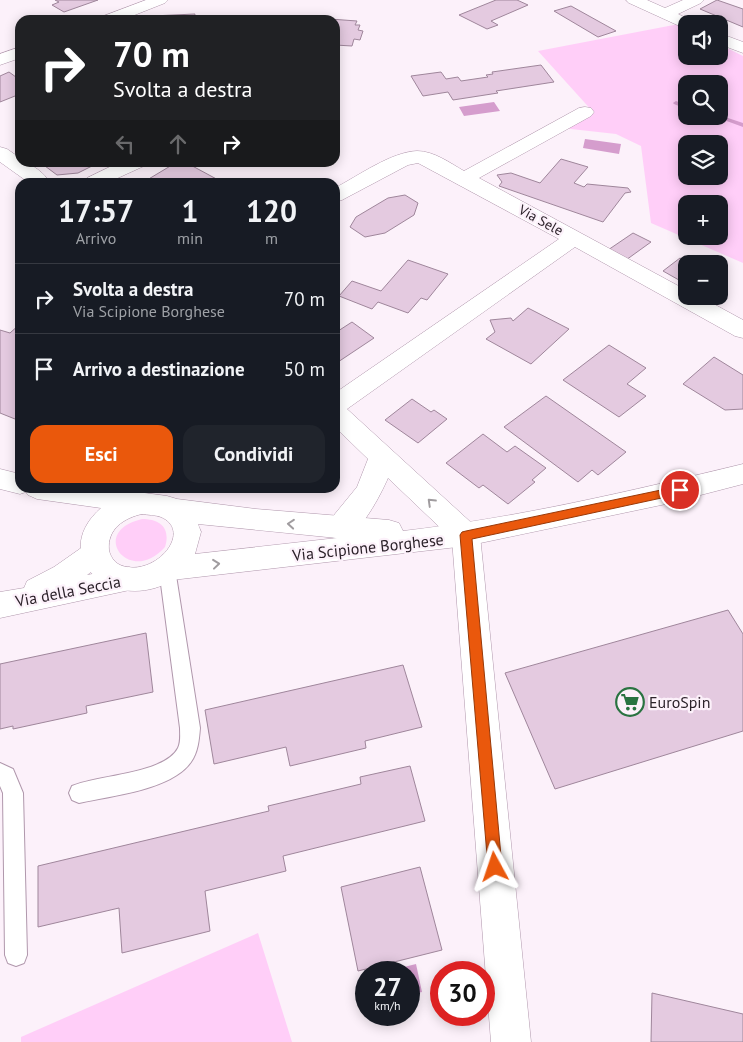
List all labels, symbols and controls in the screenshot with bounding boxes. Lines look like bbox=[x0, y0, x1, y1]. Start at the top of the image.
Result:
map controls bbox=[678, 15, 728, 305]
button: sound bbox=[678, 15, 728, 65]
text: 70 m bbox=[113, 31, 190, 77]
icon: right bbox=[30, 35, 95, 100]
text: Svolta a destra bbox=[113, 75, 252, 103]
button: search bbox=[678, 75, 728, 125]
icon: left bbox=[111, 130, 139, 158]
icon: ahead bbox=[164, 130, 192, 158]
icon: right bbox=[217, 130, 245, 158]
button: layers bbox=[678, 135, 728, 185]
text: 17:57 bbox=[58, 191, 134, 230]
text: 1 bbox=[182, 191, 199, 230]
text: 120 bbox=[246, 191, 297, 230]
button: + bbox=[678, 195, 728, 245]
street label: Via Sele bbox=[515, 200, 566, 240]
text: Arrivo bbox=[76, 228, 116, 248]
text: min bbox=[177, 228, 203, 248]
text: m bbox=[265, 228, 278, 248]
button: − bbox=[678, 255, 728, 305]
text: Svolta a destra bbox=[73, 277, 194, 301]
icon: right bbox=[30, 285, 58, 313]
text: 70 m bbox=[284, 287, 325, 311]
text: Via Scipione Borghese bbox=[73, 301, 225, 321]
icon: arrive bbox=[30, 355, 58, 383]
text: Arrivo a destinazione bbox=[73, 357, 245, 381]
text: 50 m bbox=[284, 357, 325, 381]
button: Esci bbox=[30, 425, 173, 483]
button: Condividi bbox=[183, 425, 325, 483]
pin bbox=[659, 469, 701, 511]
icon: arrive bbox=[666, 476, 694, 504]
one-way arrow bbox=[427, 499, 436, 508]
one-way arrow bbox=[287, 518, 295, 529]
street label: Via Scipione Borghese bbox=[290, 529, 445, 565]
one-way arrow bbox=[212, 559, 220, 570]
street label: Via della Seccia bbox=[13, 571, 122, 611]
supermarket icon: EuroSpin bbox=[615, 687, 645, 717]
place label: EuroSpin bbox=[649, 692, 710, 712]
position arrow bbox=[468, 840, 520, 892]
speed limit sign: 30 bbox=[430, 961, 495, 1026]
text: 27 bbox=[373, 971, 402, 1003]
text: km/h bbox=[374, 998, 401, 1013]

